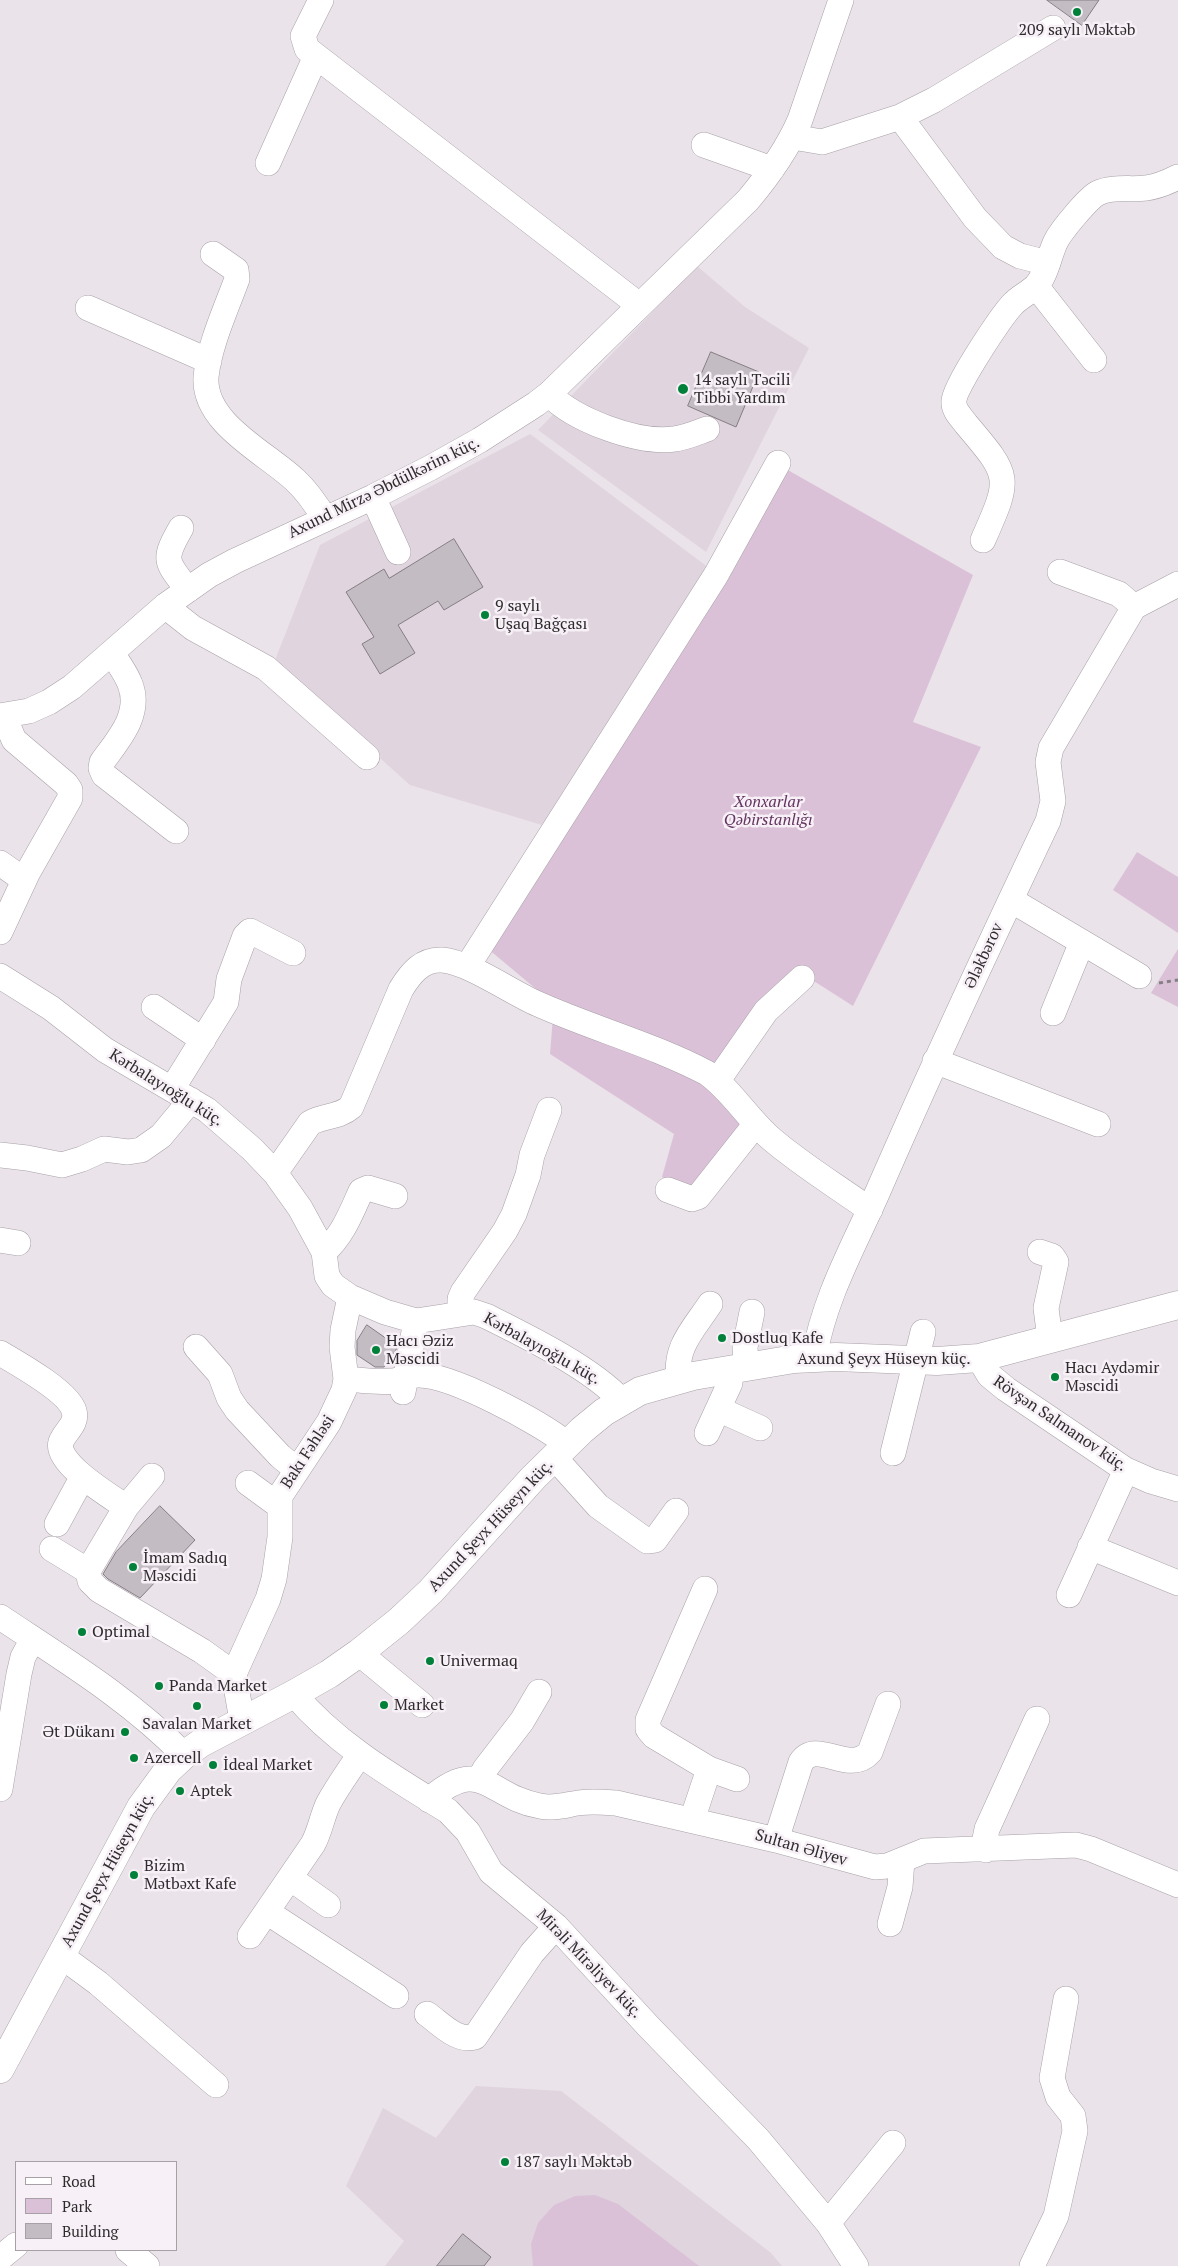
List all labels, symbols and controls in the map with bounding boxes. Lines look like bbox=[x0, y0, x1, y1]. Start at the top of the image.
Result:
marker: 209 saylı Məktəb bbox=[1071, 6, 1083, 18]
place label: 209 saylı Məktəb bbox=[1018, 20, 1136, 40]
place label: 14 saylı Təcili Tibbi Yardım bbox=[694, 370, 790, 408]
marker: 14 saylı Təcili Tibbi Yardım bbox=[676, 382, 690, 396]
street label: Axund Mirzə Əbdülkərim küç. bbox=[285, 433, 483, 543]
place label: 9 saylı Uşaq Bağçası bbox=[495, 596, 587, 634]
marker: 9 saylı Uşaq Bağçası bbox=[479, 609, 491, 621]
park label: Xonxarlar Qəbirstanlığı bbox=[724, 792, 812, 830]
street label: Ələkbərov bbox=[960, 920, 1008, 992]
street label: Kərbalayıoğlu küç. bbox=[105, 1045, 227, 1131]
street label: Kərbalayıoğlu küç. bbox=[480, 1309, 604, 1389]
place label: Dostluq Kafe bbox=[732, 1328, 823, 1348]
place label: Hacı Əziz Məscidi bbox=[386, 1331, 454, 1369]
marker: Dostluq Kafe bbox=[716, 1332, 728, 1344]
marker: Hacı Əziz Məscidi bbox=[370, 1344, 382, 1356]
street label: Axund Şeyx Hüseyn küç. bbox=[797, 1349, 971, 1369]
place label: Hacı Aydəmir Məscidi bbox=[1065, 1358, 1159, 1396]
marker: Hacı Aydəmir Məscidi bbox=[1049, 1371, 1061, 1383]
street label: Rövşən Salmanov küç. bbox=[990, 1372, 1130, 1476]
street label: Bakı Fəhləsi bbox=[277, 1412, 339, 1492]
street label: Axund Şeyx Hüseyn küç. bbox=[425, 1456, 557, 1596]
place label: İmam Sadıq Məscidi bbox=[143, 1548, 227, 1586]
marker: İmam Sadıq Məscidi bbox=[127, 1561, 139, 1573]
place label: Optimal bbox=[92, 1622, 150, 1642]
marker: Optimal bbox=[76, 1626, 88, 1638]
place label: Univermaq bbox=[440, 1651, 518, 1671]
marker: Univermaq bbox=[424, 1655, 436, 1667]
place label: Panda Market bbox=[169, 1676, 267, 1696]
marker: Panda Market bbox=[153, 1680, 165, 1692]
place label: Market bbox=[394, 1695, 444, 1715]
marker: Market bbox=[378, 1699, 390, 1711]
marker: Savalan Market bbox=[191, 1700, 203, 1712]
place label: Savalan Market bbox=[142, 1714, 252, 1734]
place label: Ət Dükanı bbox=[42, 1722, 115, 1742]
marker: Ət Dükanı bbox=[119, 1726, 131, 1738]
place label: Azercell bbox=[144, 1748, 202, 1768]
marker: Azercell bbox=[128, 1752, 140, 1764]
place label: İdeal Market bbox=[223, 1755, 312, 1775]
marker: İdeal Market bbox=[207, 1759, 219, 1771]
place label: Aptek bbox=[190, 1781, 232, 1801]
marker: Aptek bbox=[174, 1785, 186, 1797]
street label: Axund Şeyx Hüseyn küç. bbox=[58, 1789, 158, 1951]
street label: Sultan Əliyev bbox=[753, 1826, 849, 1870]
place label: Bizim Mətbəxt Kafe bbox=[144, 1856, 237, 1894]
marker: Bizim Mətbəxt Kafe bbox=[128, 1869, 140, 1881]
street label: Mirəli Mirəliyev küç. bbox=[532, 1906, 646, 2022]
place label: 187 saylı Məktəb bbox=[515, 2152, 632, 2172]
marker: 187 saylı Məktəb bbox=[499, 2156, 511, 2168]
legend bbox=[15, 2161, 178, 2251]
text: Road bbox=[62, 2171, 95, 2191]
text: Park bbox=[62, 2196, 92, 2216]
text: Building bbox=[62, 2221, 119, 2241]

